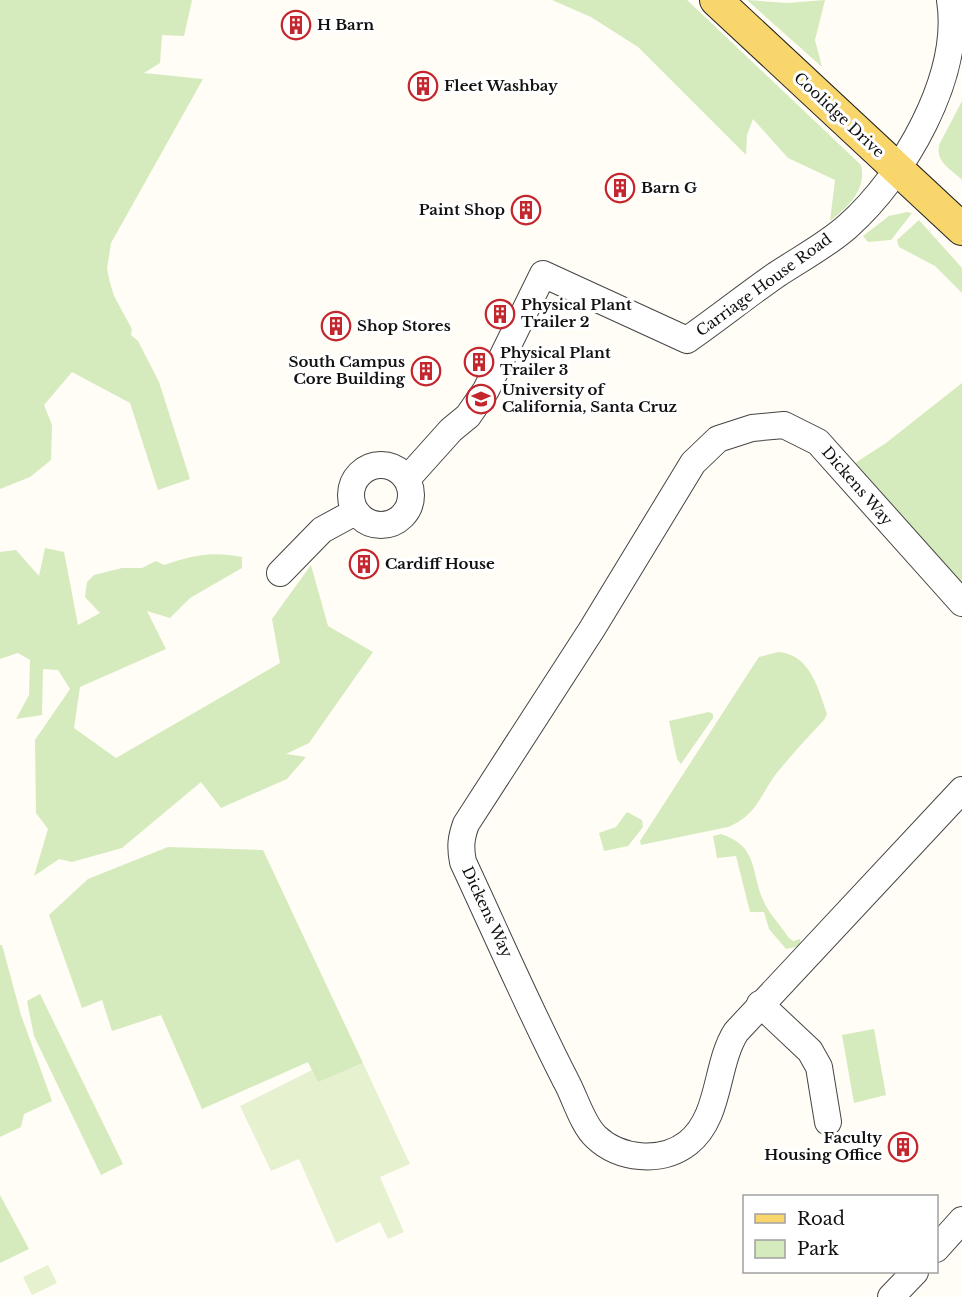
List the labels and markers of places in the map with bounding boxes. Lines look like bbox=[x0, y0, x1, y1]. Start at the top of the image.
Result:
building icon: H Barn bbox=[280, 9, 312, 41]
place label: H Barn bbox=[317, 15, 374, 34]
building icon: Fleet Washbay bbox=[407, 70, 439, 102]
place label: Fleet Washbay bbox=[444, 76, 558, 95]
building icon: Barn G bbox=[604, 172, 636, 204]
place label: Barn G bbox=[641, 178, 697, 197]
building icon: Paint Shop bbox=[510, 194, 542, 226]
place label: Paint Shop bbox=[419, 200, 505, 219]
place label: Physical Plant Trailer 2 bbox=[521, 295, 632, 331]
building icon: Physical Plant Trailer 2 bbox=[484, 298, 516, 330]
building icon: Shop Stores bbox=[320, 310, 352, 342]
place label: Shop Stores bbox=[357, 316, 451, 335]
place label: Physical Plant Trailer 3 bbox=[500, 343, 611, 379]
building icon: Physical Plant Trailer 3 bbox=[463, 346, 495, 378]
place label: South Campus Core Building bbox=[288, 352, 406, 388]
building icon: South Campus Core Building bbox=[410, 355, 442, 387]
place label: University of California, Santa Cruz bbox=[502, 380, 677, 416]
school or university icon: University of California, Santa Cruz bbox=[465, 383, 497, 415]
building icon: Cardiff House bbox=[348, 548, 380, 580]
place label: Cardiff House bbox=[385, 554, 495, 573]
place label: Faculty Housing Office bbox=[764, 1128, 882, 1164]
building icon: Faculty Housing Office bbox=[887, 1131, 919, 1163]

